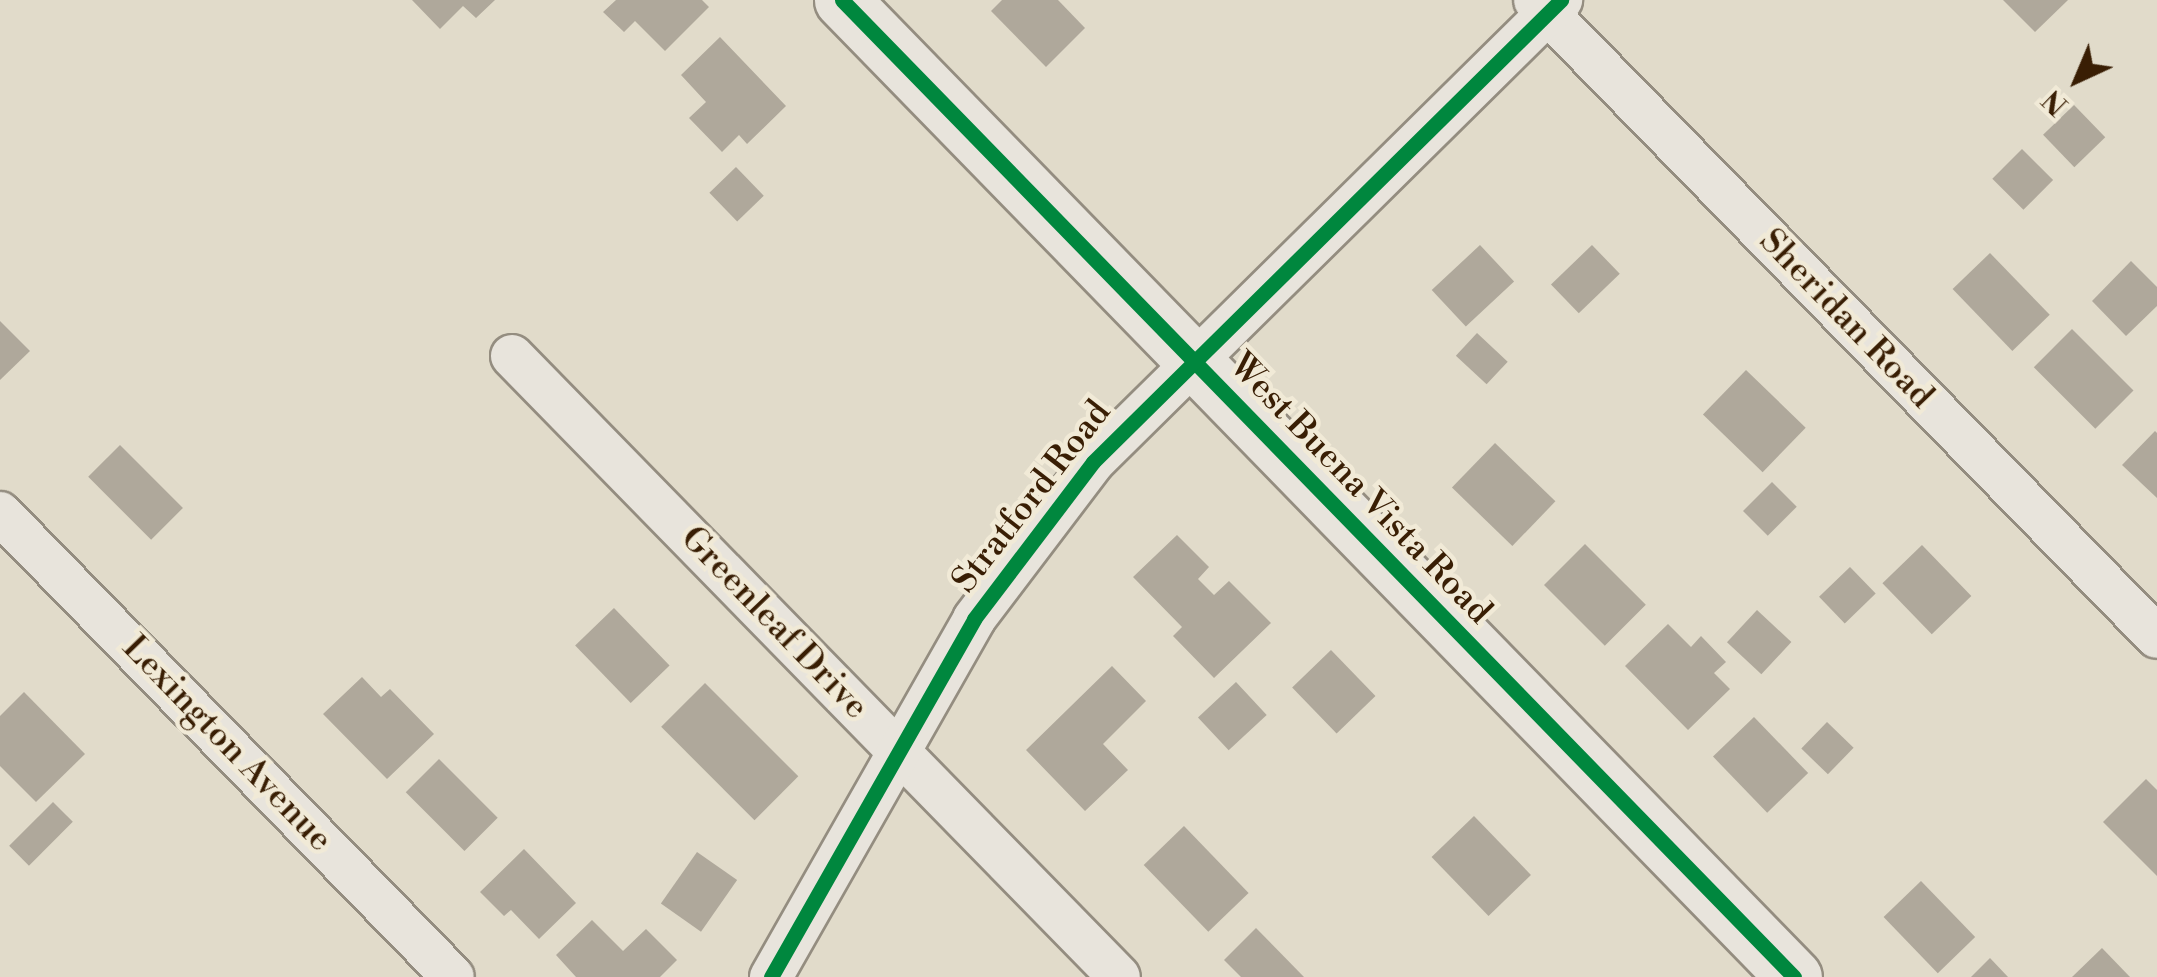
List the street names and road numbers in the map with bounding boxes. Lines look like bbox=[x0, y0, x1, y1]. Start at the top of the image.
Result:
street label: Sheridan Road bbox=[1750, 221, 1942, 417]
street label: West Buena Vista Road bbox=[1220, 345, 1500, 633]
street label: Stratford Road bbox=[944, 393, 1120, 601]
street label: Greenleaf Drive bbox=[672, 518, 876, 728]
street label: Lexington Avenue bbox=[113, 627, 341, 861]

